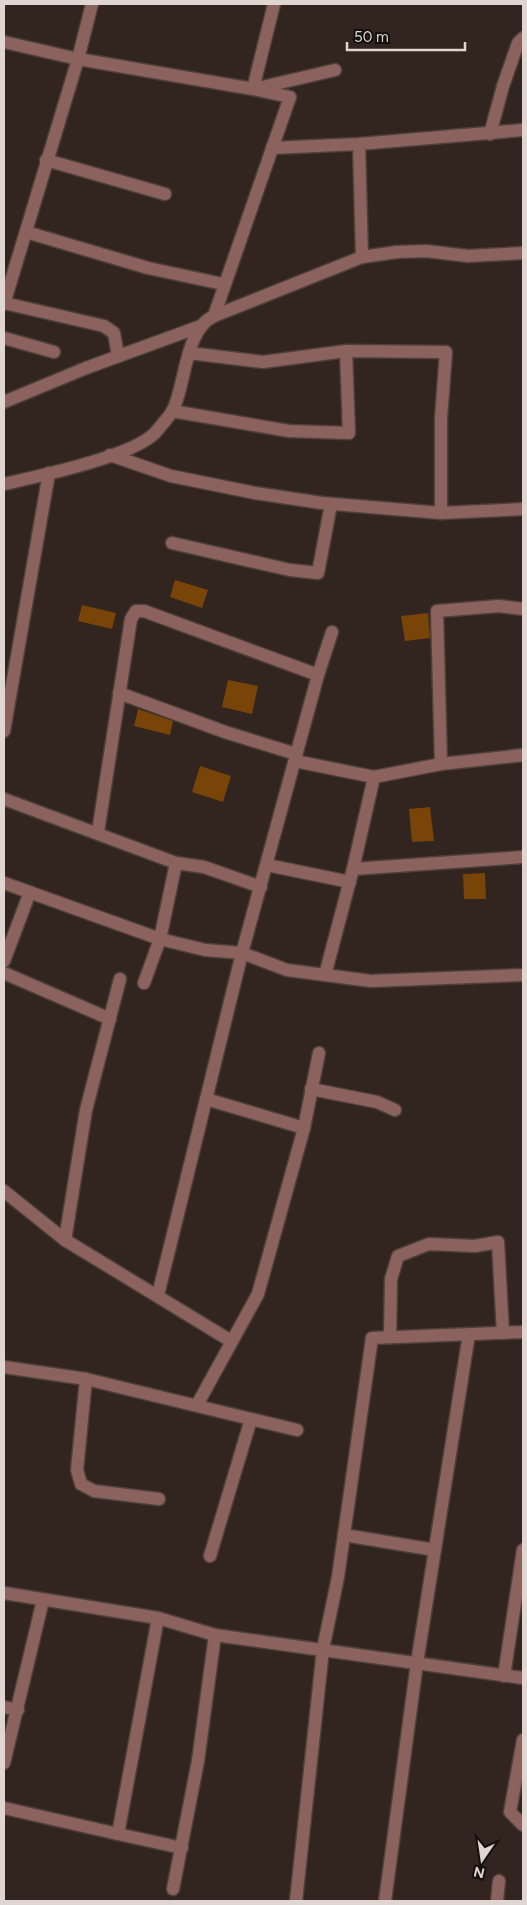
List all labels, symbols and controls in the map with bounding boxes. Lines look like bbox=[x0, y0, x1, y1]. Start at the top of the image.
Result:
scale bar bbox=[347, 20, 464, 52]
text: 50 m bbox=[354, 28, 389, 46]
north arrow bbox=[457, 1835, 507, 1885]
text: N bbox=[472, 1863, 486, 1882]

